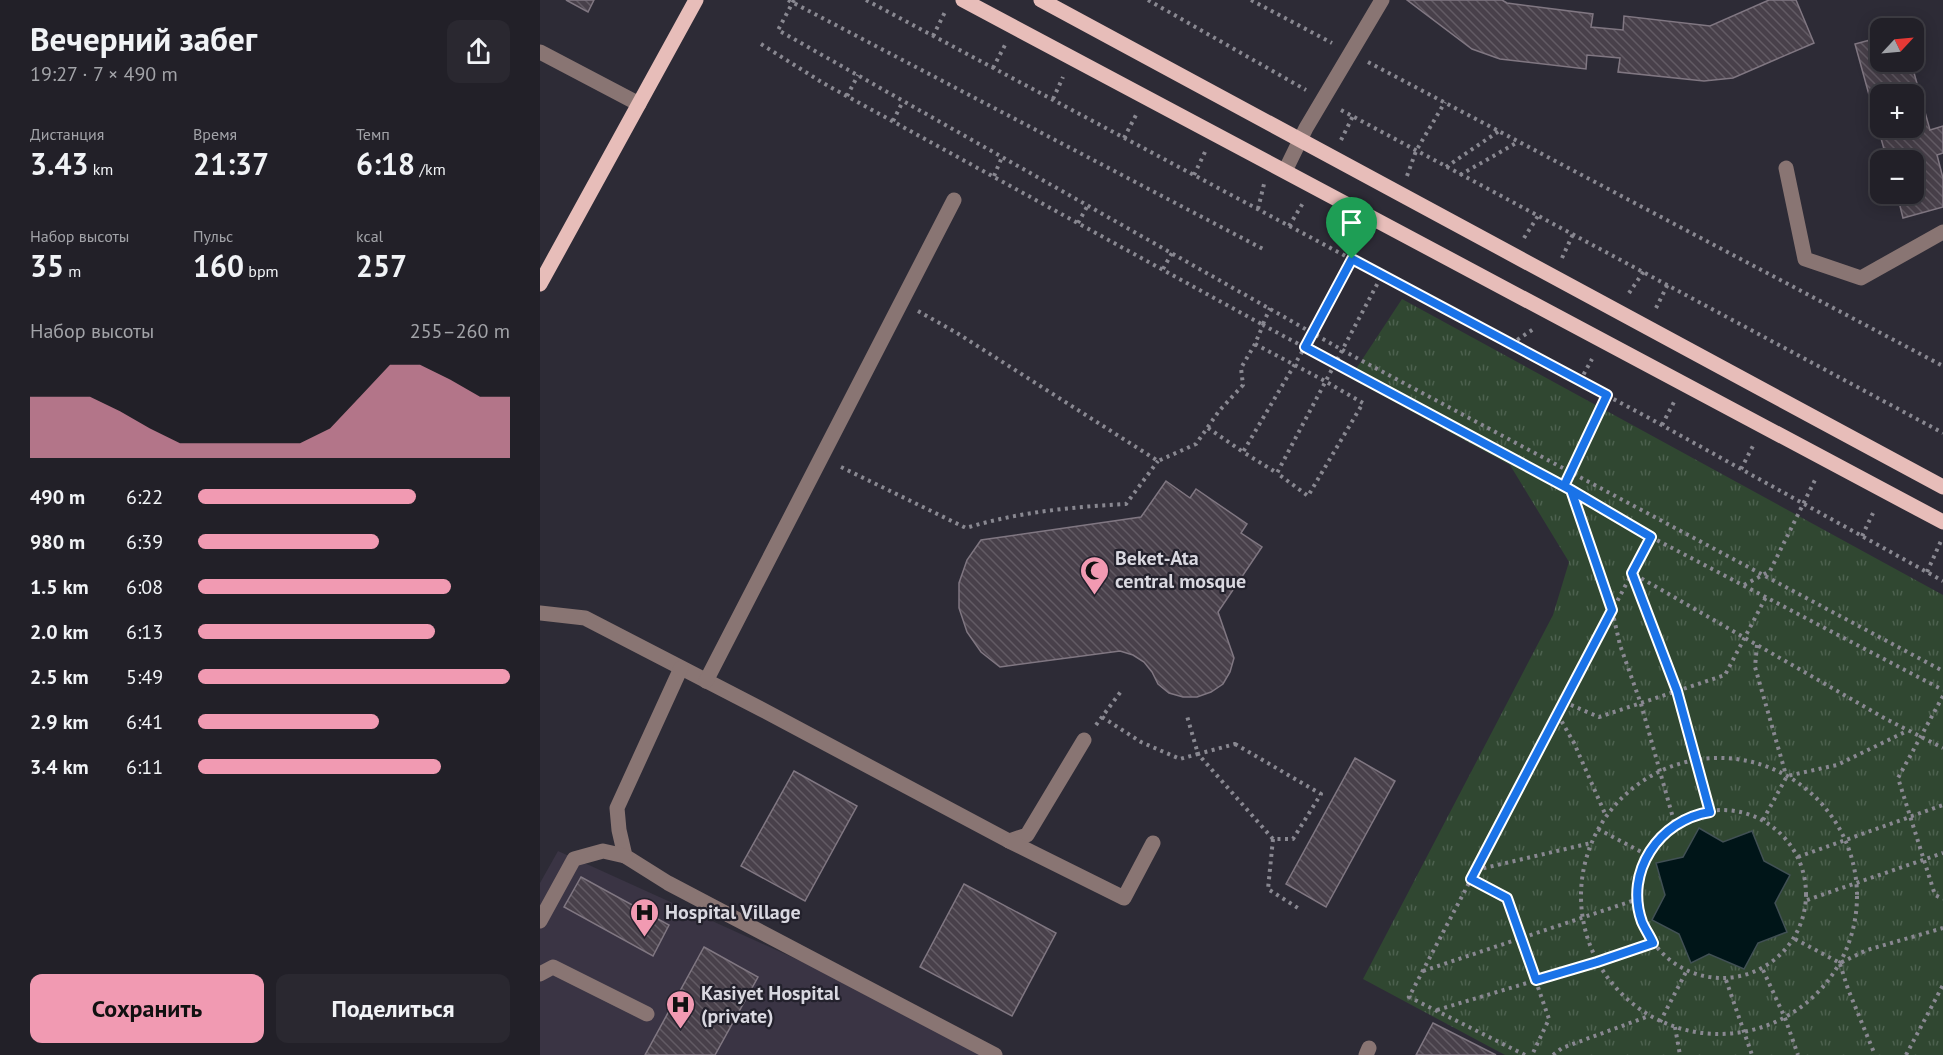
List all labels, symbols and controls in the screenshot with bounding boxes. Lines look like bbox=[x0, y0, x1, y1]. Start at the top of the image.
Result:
text: Вечерний забег bbox=[30, 17, 257, 60]
north arrow bbox=[1870, 18, 1924, 72]
map controls bbox=[1870, 18, 1924, 204]
button: share bbox=[447, 20, 510, 83]
text: 19:27 · 7 × 490 m bbox=[30, 61, 178, 87]
button: + bbox=[1870, 84, 1924, 138]
text: Дистанция bbox=[30, 124, 104, 144]
text: Время bbox=[193, 124, 237, 144]
text: Темп bbox=[356, 124, 390, 144]
text: 3.43 bbox=[30, 144, 88, 183]
text: 21:37 bbox=[193, 144, 269, 183]
text: 6:18 bbox=[356, 144, 415, 183]
button: − bbox=[1870, 150, 1924, 204]
text: km bbox=[88, 159, 113, 179]
text: /km bbox=[415, 159, 446, 179]
pin bbox=[1326, 197, 1377, 259]
icon: arrive bbox=[1335, 206, 1368, 239]
text: Набор высоты bbox=[30, 226, 129, 246]
text: Пульс bbox=[193, 226, 233, 246]
text: kcal bbox=[356, 226, 383, 246]
text: 35 bbox=[30, 246, 64, 285]
text: 160 bbox=[193, 246, 244, 285]
text: 257 bbox=[356, 246, 407, 285]
text: m bbox=[64, 261, 81, 281]
text: bpm bbox=[244, 261, 279, 281]
text: Набор высоты bbox=[30, 318, 154, 344]
text: 255–260 m bbox=[410, 318, 510, 344]
text: 490 m bbox=[30, 484, 85, 510]
text: 6:22 bbox=[126, 484, 163, 510]
text: 980 m bbox=[30, 529, 85, 555]
text: 6:39 bbox=[126, 529, 163, 555]
place label: Beket-Ata central mosque bbox=[1115, 545, 1246, 594]
mosque icon: Beket-Ata central mosque bbox=[1078, 554, 1110, 596]
text: 1.5 km bbox=[30, 574, 89, 600]
text: 6:08 bbox=[126, 574, 163, 600]
text: 2.0 km bbox=[30, 619, 89, 645]
text: 6:13 bbox=[126, 619, 163, 645]
text: 2.5 km bbox=[30, 664, 89, 690]
text: 5:49 bbox=[126, 664, 163, 690]
text: 2.9 km bbox=[30, 709, 89, 735]
text: 6:41 bbox=[126, 709, 163, 735]
text: 3.4 km bbox=[30, 754, 89, 780]
text: 6:11 bbox=[126, 754, 163, 780]
hospital icon: Hospital Village bbox=[628, 896, 660, 938]
place label: Hospital Village bbox=[665, 899, 801, 925]
button: Сохранить bbox=[30, 974, 264, 1043]
button: Поделиться bbox=[276, 974, 510, 1043]
place label: Kasiyet Hospital (private) bbox=[701, 980, 840, 1029]
hospital icon: Kasiyet Hospital (private) bbox=[664, 988, 696, 1030]

